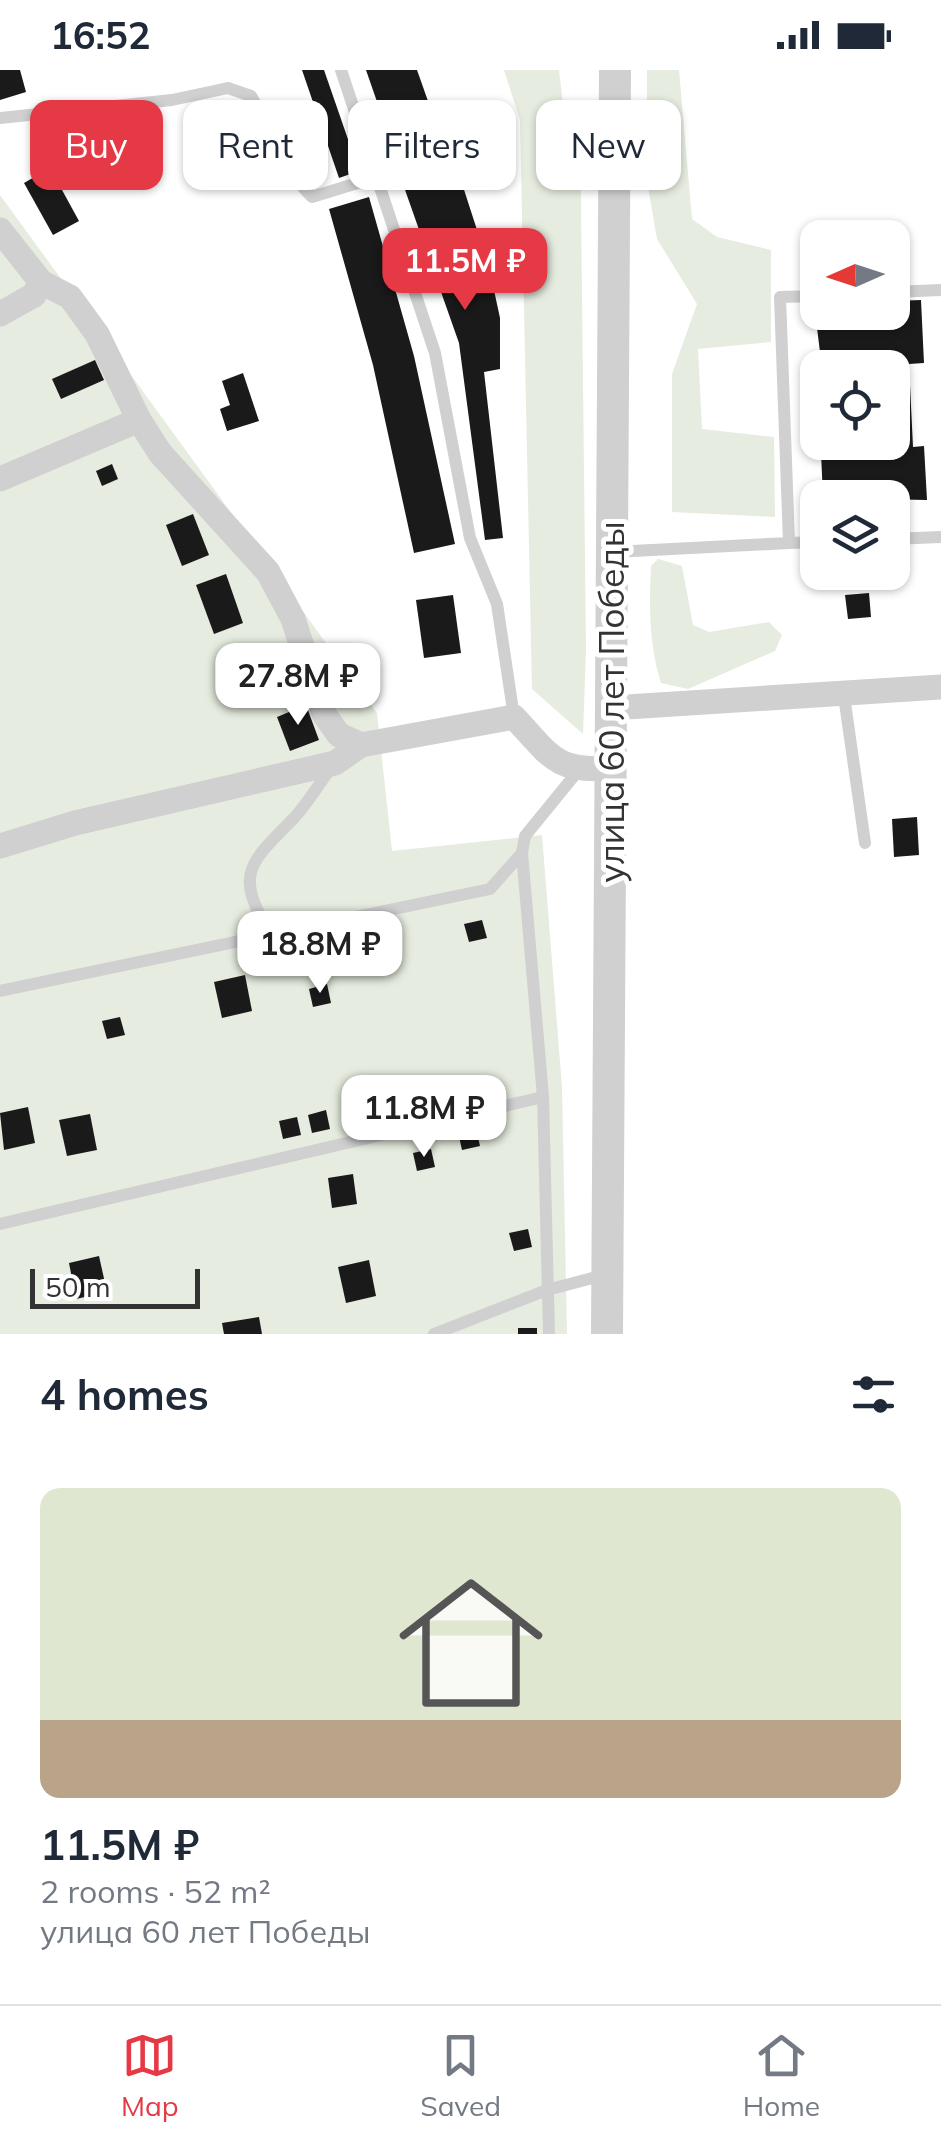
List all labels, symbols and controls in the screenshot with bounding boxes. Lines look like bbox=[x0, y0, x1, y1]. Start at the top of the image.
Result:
text: 16:52 bbox=[50, 11, 151, 59]
chip: Buy bbox=[30, 100, 163, 190]
chip: Rent bbox=[183, 100, 328, 190]
chip: Filters bbox=[348, 100, 516, 190]
chip: New bbox=[536, 100, 681, 190]
north arrow bbox=[800, 220, 910, 330]
map controls bbox=[800, 220, 910, 590]
pin: 11.5M ₽ bbox=[373, 228, 557, 313]
text: 11.5M ₽ bbox=[404, 240, 526, 280]
button: locate bbox=[800, 350, 910, 460]
button: layers bbox=[800, 480, 910, 590]
street label: улица 60 лет Победы bbox=[589, 521, 633, 883]
pin: 27.8M ₽ bbox=[206, 643, 390, 728]
text: 27.8M ₽ bbox=[237, 655, 359, 695]
pin: 18.8M ₽ bbox=[228, 911, 412, 996]
text: 18.8M ₽ bbox=[259, 923, 381, 963]
pin: 11.8M ₽ bbox=[332, 1075, 516, 1160]
text: 11.8M ₽ bbox=[363, 1087, 485, 1127]
scale bar bbox=[30, 1264, 200, 1308]
text: 50 m bbox=[45, 1269, 111, 1304]
icon: filters bbox=[846, 1367, 901, 1422]
text: 4 homes bbox=[40, 1368, 209, 1421]
icon: home bbox=[381, 1553, 561, 1733]
text: 11.5M ₽ bbox=[40, 1818, 199, 1871]
text: 2 rooms · 52 m² bbox=[40, 1871, 271, 1911]
text: улица 60 лет Победы bbox=[40, 1911, 370, 1951]
tab: Map bbox=[121, 2028, 179, 2123]
tab: Saved bbox=[420, 2028, 501, 2123]
tab: Home bbox=[743, 2028, 820, 2123]

